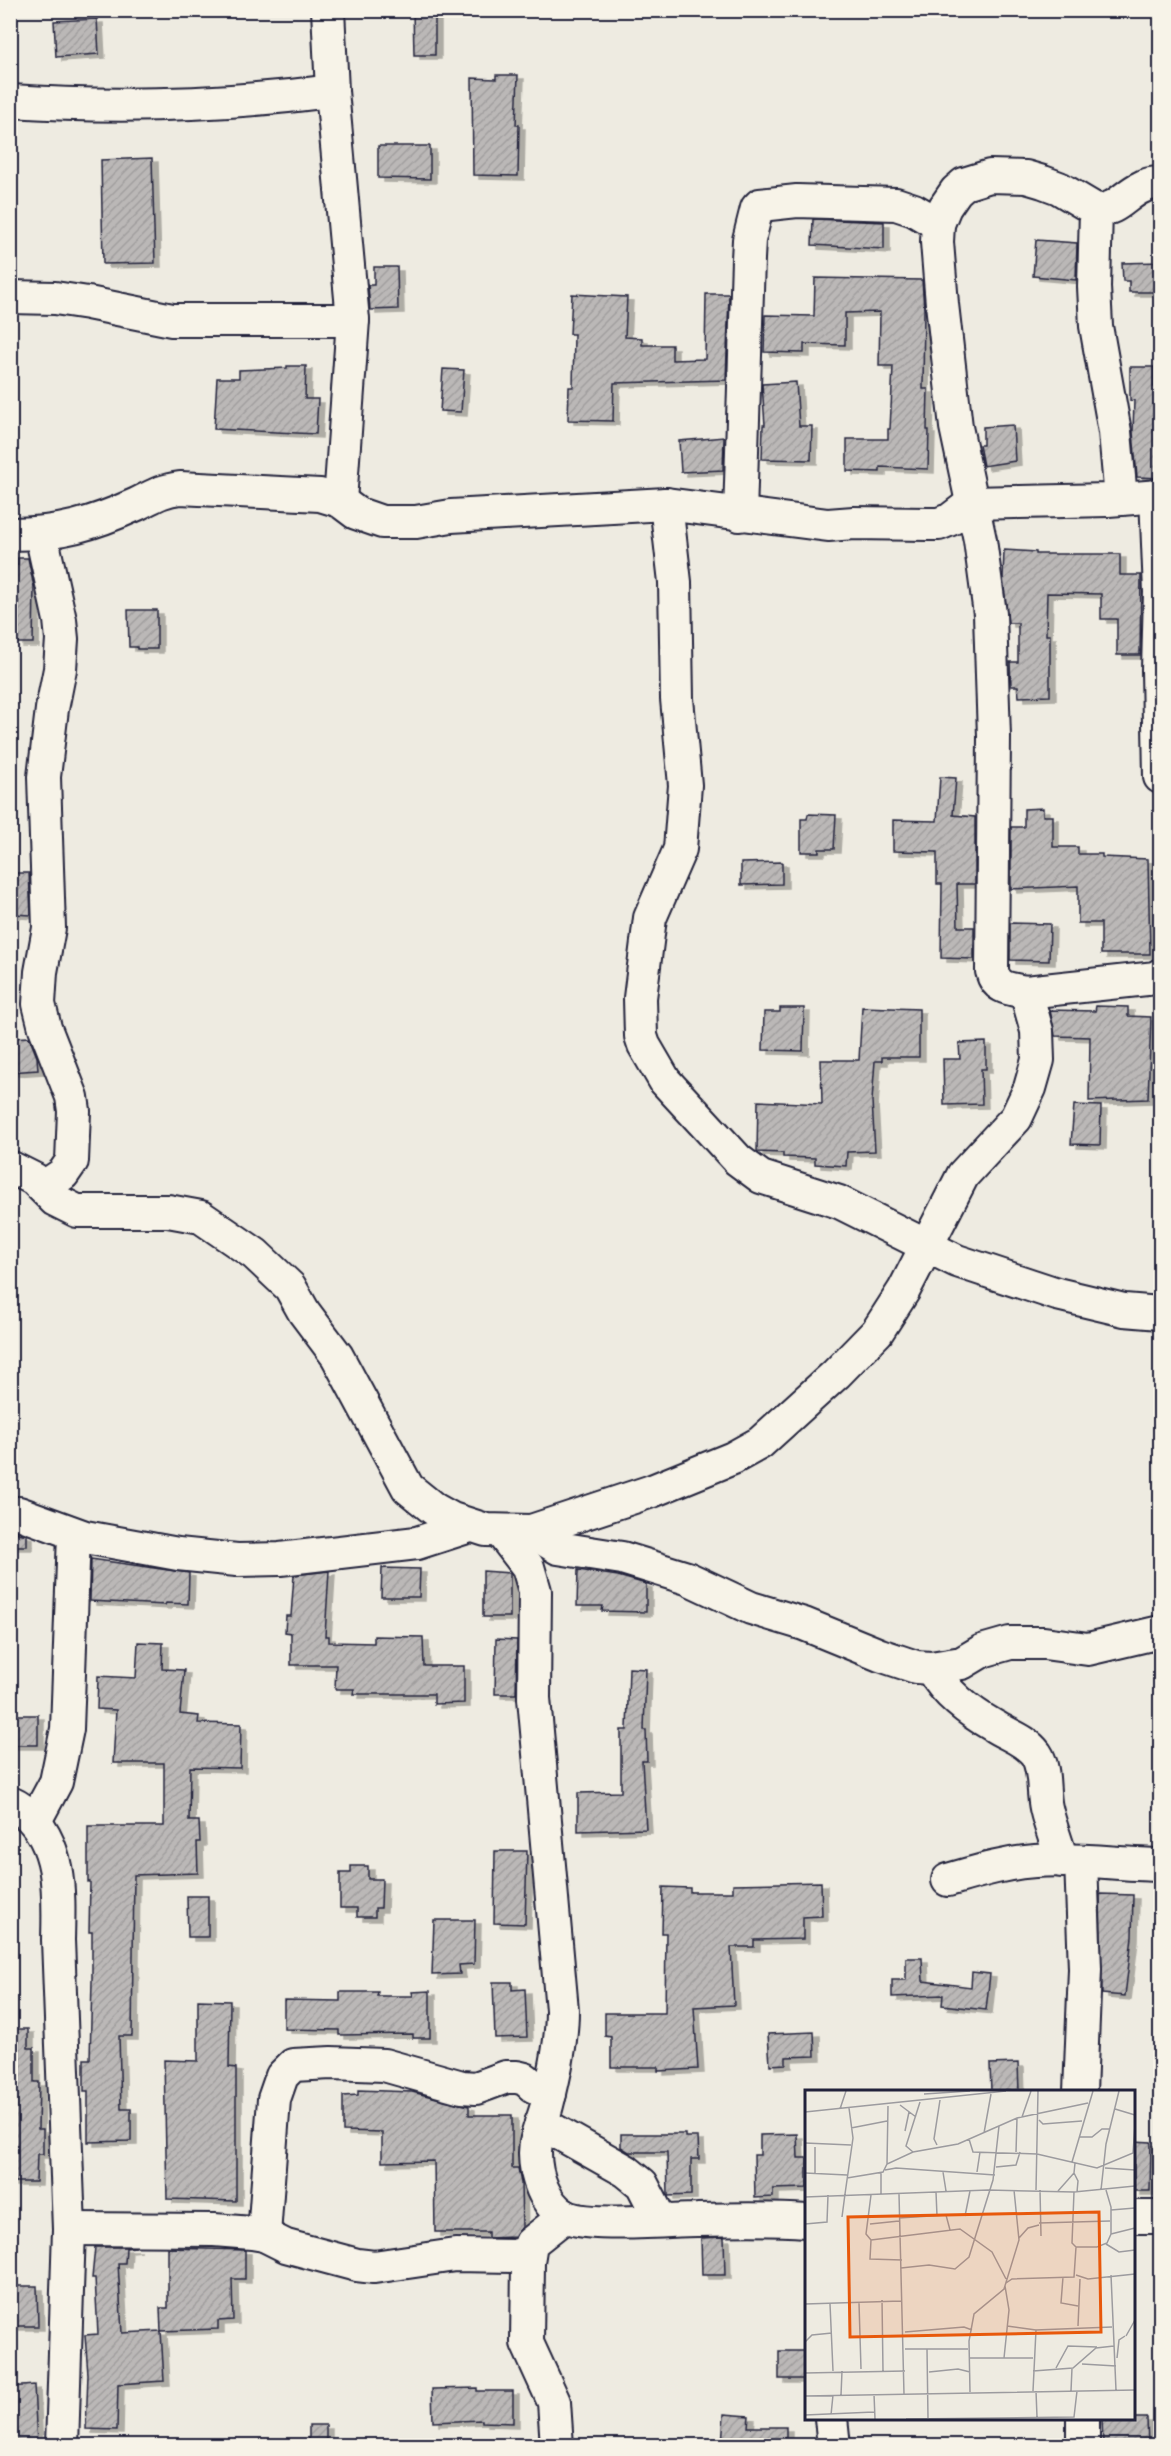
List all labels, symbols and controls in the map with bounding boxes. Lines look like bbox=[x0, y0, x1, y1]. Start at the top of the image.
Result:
inset map bbox=[805, 2090, 1135, 2420]

